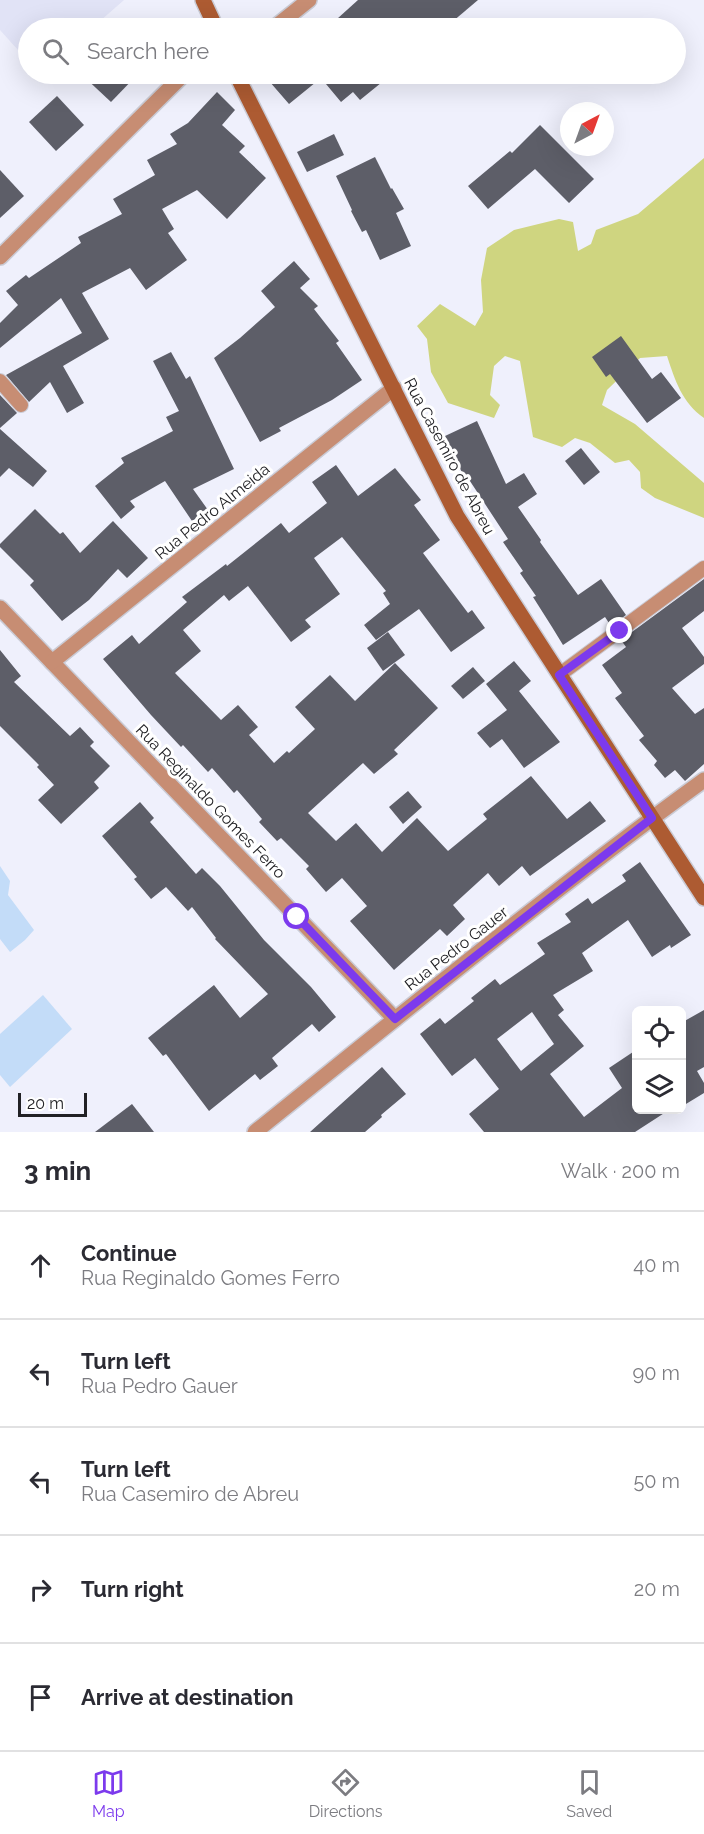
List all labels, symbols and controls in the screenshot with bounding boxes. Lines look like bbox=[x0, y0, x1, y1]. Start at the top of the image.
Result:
search box bbox=[18, 18, 686, 84]
icon: search bbox=[39, 35, 72, 68]
text: Search here bbox=[87, 38, 209, 64]
north arrow bbox=[560, 102, 614, 156]
street label: Rua Casemiro de Abreu bbox=[400, 375, 499, 538]
street label: Rua Pedro Almeida bbox=[151, 459, 273, 563]
route end bbox=[606, 617, 632, 643]
street label: Rua Reginaldo Gomes Ferro bbox=[132, 720, 289, 882]
street label: Rua Pedro Gauer bbox=[401, 902, 512, 994]
route start bbox=[283, 903, 309, 929]
map controls bbox=[632, 1006, 686, 1114]
button: locate bbox=[632, 1006, 686, 1060]
button: layers bbox=[632, 1060, 686, 1114]
scale bar bbox=[18, 1090, 87, 1118]
text: 20 m bbox=[27, 1094, 64, 1113]
text: 3 min bbox=[24, 1156, 91, 1186]
text: Walk · 200 m bbox=[561, 1159, 680, 1183]
text: Continue bbox=[81, 1240, 177, 1266]
icon: ahead bbox=[24, 1249, 57, 1282]
text: 40 m bbox=[633, 1253, 680, 1277]
text: Rua Reginaldo Gomes Ferro bbox=[81, 1266, 340, 1290]
text: Turn left bbox=[81, 1348, 171, 1374]
icon: left bbox=[24, 1357, 57, 1390]
text: 90 m bbox=[633, 1361, 680, 1385]
text: Rua Pedro Gauer bbox=[81, 1374, 238, 1398]
text: Turn left bbox=[81, 1456, 171, 1482]
icon: left bbox=[24, 1465, 57, 1498]
text: 50 m bbox=[633, 1469, 680, 1493]
text: Rua Casemiro de Abreu bbox=[81, 1482, 299, 1506]
icon: right bbox=[24, 1573, 57, 1606]
text: Turn right bbox=[81, 1576, 184, 1602]
text: 20 m bbox=[634, 1577, 680, 1601]
icon: arrive bbox=[24, 1681, 57, 1714]
text: Arrive at destination bbox=[81, 1684, 294, 1710]
tab: Map bbox=[92, 1766, 125, 1821]
tab: Directions bbox=[309, 1766, 383, 1821]
tab: Saved bbox=[566, 1766, 612, 1821]

